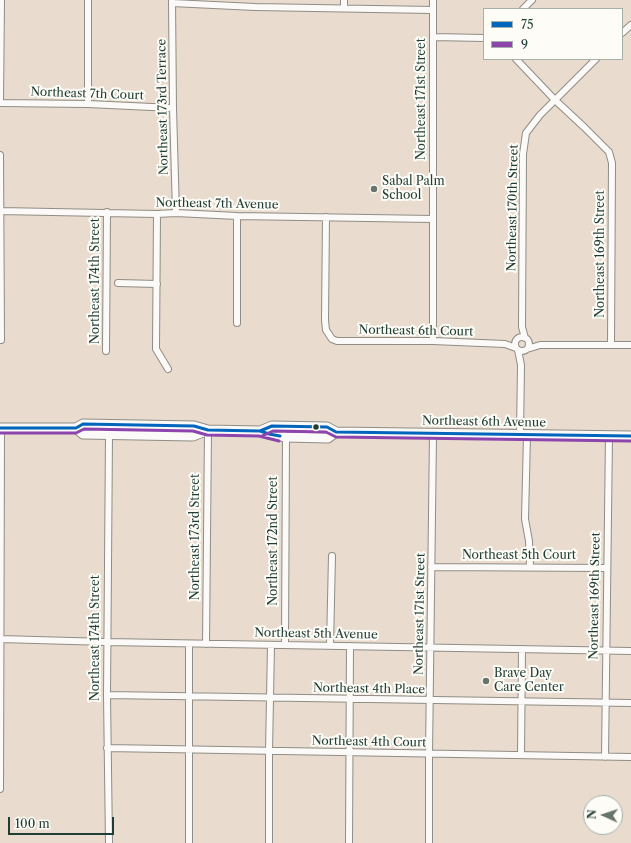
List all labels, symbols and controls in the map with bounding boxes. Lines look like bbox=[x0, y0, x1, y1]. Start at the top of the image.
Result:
legend bbox=[483, 8, 623, 60]
text: 75 bbox=[521, 17, 533, 32]
text: 9 bbox=[521, 37, 528, 52]
street label: Northeast 171st Street bbox=[415, 38, 429, 160]
street label: Northeast 173rd Terrace bbox=[155, 39, 171, 175]
street label: Northeast 7th Court bbox=[30, 85, 144, 103]
street label: Northeast 170th Street bbox=[505, 144, 521, 272]
place label: Sabal Palm School bbox=[382, 175, 445, 203]
marker: Sabal Palm School bbox=[369, 184, 379, 194]
street label: Northeast 169th Street bbox=[594, 190, 608, 318]
street label: Northeast 7th Avenue bbox=[155, 196, 279, 212]
street label: Northeast 174th Street bbox=[89, 218, 103, 344]
street label: Northeast 6th Court bbox=[359, 323, 473, 339]
street label: Northeast 6th Avenue bbox=[422, 414, 546, 430]
unlabelled marker bbox=[311, 422, 321, 432]
street label: Northeast 173rd Street bbox=[189, 474, 203, 600]
street label: Northeast 172nd Street bbox=[267, 476, 281, 606]
street label: Northeast 169th Street bbox=[587, 532, 603, 660]
street label: Northeast 5th Court bbox=[462, 549, 576, 563]
street label: Northeast 171st Street bbox=[412, 553, 428, 675]
street label: Northeast 174th Street bbox=[89, 575, 103, 701]
street label: Northeast 5th Avenue bbox=[254, 626, 378, 642]
place label: Brave Day Care Center bbox=[494, 667, 564, 695]
marker: Brave Day Care Center bbox=[481, 676, 491, 686]
street label: Northeast 4th Place bbox=[313, 681, 425, 697]
street label: Northeast 4th Court bbox=[312, 734, 426, 750]
north arrow bbox=[583, 795, 623, 835]
scale bar bbox=[10, 809, 116, 835]
text: N bbox=[585, 809, 599, 820]
text: 100 m bbox=[15, 816, 50, 831]

